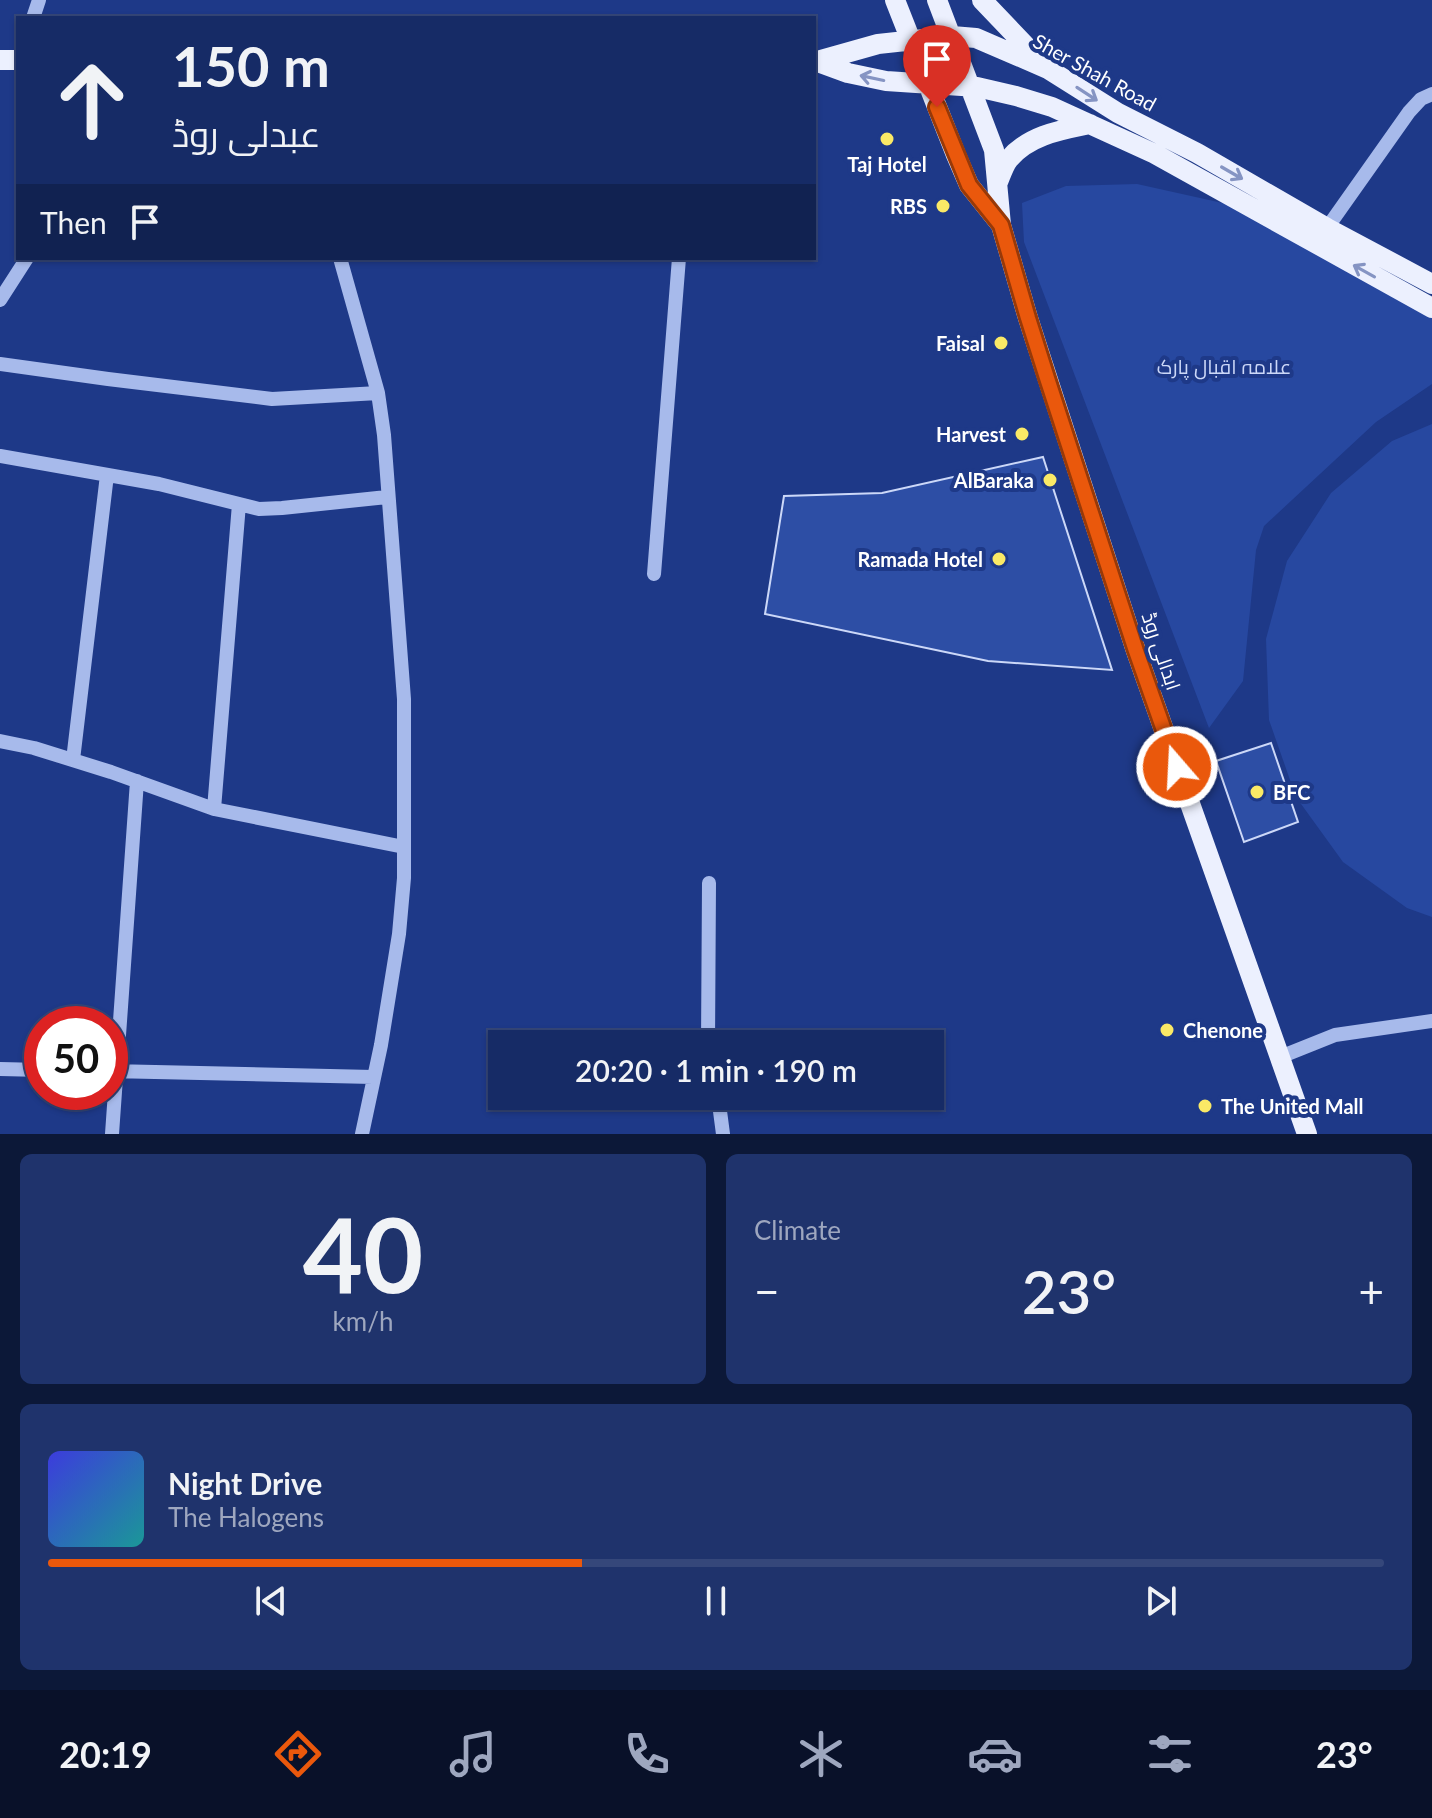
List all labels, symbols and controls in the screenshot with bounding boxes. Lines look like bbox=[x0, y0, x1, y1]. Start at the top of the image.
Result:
pin bbox=[903, 25, 971, 107]
street label: Sher Shah Road bbox=[1029, 28, 1161, 116]
text: 150 m bbox=[172, 32, 330, 99]
icon: arrive bbox=[915, 37, 959, 81]
icon: ahead bbox=[40, 48, 144, 152]
one-way arrow bbox=[859, 70, 885, 85]
one-way arrow bbox=[1075, 86, 1098, 102]
text: عبدلی روڈ bbox=[172, 111, 321, 155]
marker: Taj Hotel bbox=[878, 130, 896, 148]
place label: Taj Hotel bbox=[847, 152, 927, 176]
one-way arrow bbox=[1219, 166, 1243, 181]
place label: RBS bbox=[890, 194, 927, 218]
marker: RBS bbox=[934, 197, 952, 215]
icon: arrive bbox=[123, 200, 167, 244]
text: Then bbox=[40, 204, 107, 240]
one-way arrow bbox=[1353, 262, 1376, 278]
place label: Faisal bbox=[936, 331, 985, 355]
marker: Faisal bbox=[992, 334, 1010, 352]
park label: علامہ اقبال پارک bbox=[1157, 354, 1291, 380]
place label: Harvest bbox=[936, 422, 1007, 446]
marker: Harvest bbox=[1013, 425, 1031, 443]
place label: AlBaraka bbox=[953, 468, 1034, 492]
marker: AlBaraka bbox=[1041, 471, 1059, 489]
place label: Ramada Hotel bbox=[857, 547, 983, 571]
marker: Ramada Hotel bbox=[990, 550, 1008, 568]
street label: ابدالی روڈ bbox=[1136, 609, 1187, 694]
position arrow bbox=[1135, 725, 1219, 809]
place label: BFC bbox=[1273, 780, 1311, 804]
marker: BFC bbox=[1248, 783, 1266, 801]
speed limit sign: 50 bbox=[24, 1006, 128, 1110]
place label: Chenone bbox=[1183, 1018, 1263, 1042]
marker: Chenone bbox=[1158, 1021, 1176, 1039]
text: 20:20 · 1 min · 190 m bbox=[575, 1052, 857, 1088]
place label: The United Mall bbox=[1221, 1094, 1364, 1118]
marker: The United Mall bbox=[1196, 1097, 1214, 1115]
text: 40 bbox=[303, 1190, 423, 1315]
text: Climate bbox=[754, 1214, 841, 1246]
text: 23° bbox=[1022, 1255, 1116, 1327]
text: − bbox=[754, 1265, 780, 1317]
text: + bbox=[1358, 1265, 1384, 1317]
text: km/h bbox=[333, 1305, 393, 1337]
text: Night Drive bbox=[168, 1465, 322, 1501]
text: The Halogens bbox=[168, 1501, 324, 1533]
icon: previous bbox=[249, 1579, 293, 1623]
icon: pause bbox=[694, 1579, 738, 1623]
icon: next bbox=[1139, 1579, 1183, 1623]
icon: directions bbox=[270, 1726, 326, 1782]
icon: music bbox=[445, 1726, 501, 1782]
icon: phone bbox=[619, 1726, 675, 1782]
icon: climate bbox=[793, 1726, 849, 1782]
icon: car bbox=[967, 1726, 1023, 1782]
icon: filters bbox=[1142, 1726, 1198, 1782]
text: 20:19 bbox=[59, 1732, 152, 1776]
text: 23° bbox=[1316, 1732, 1373, 1776]

